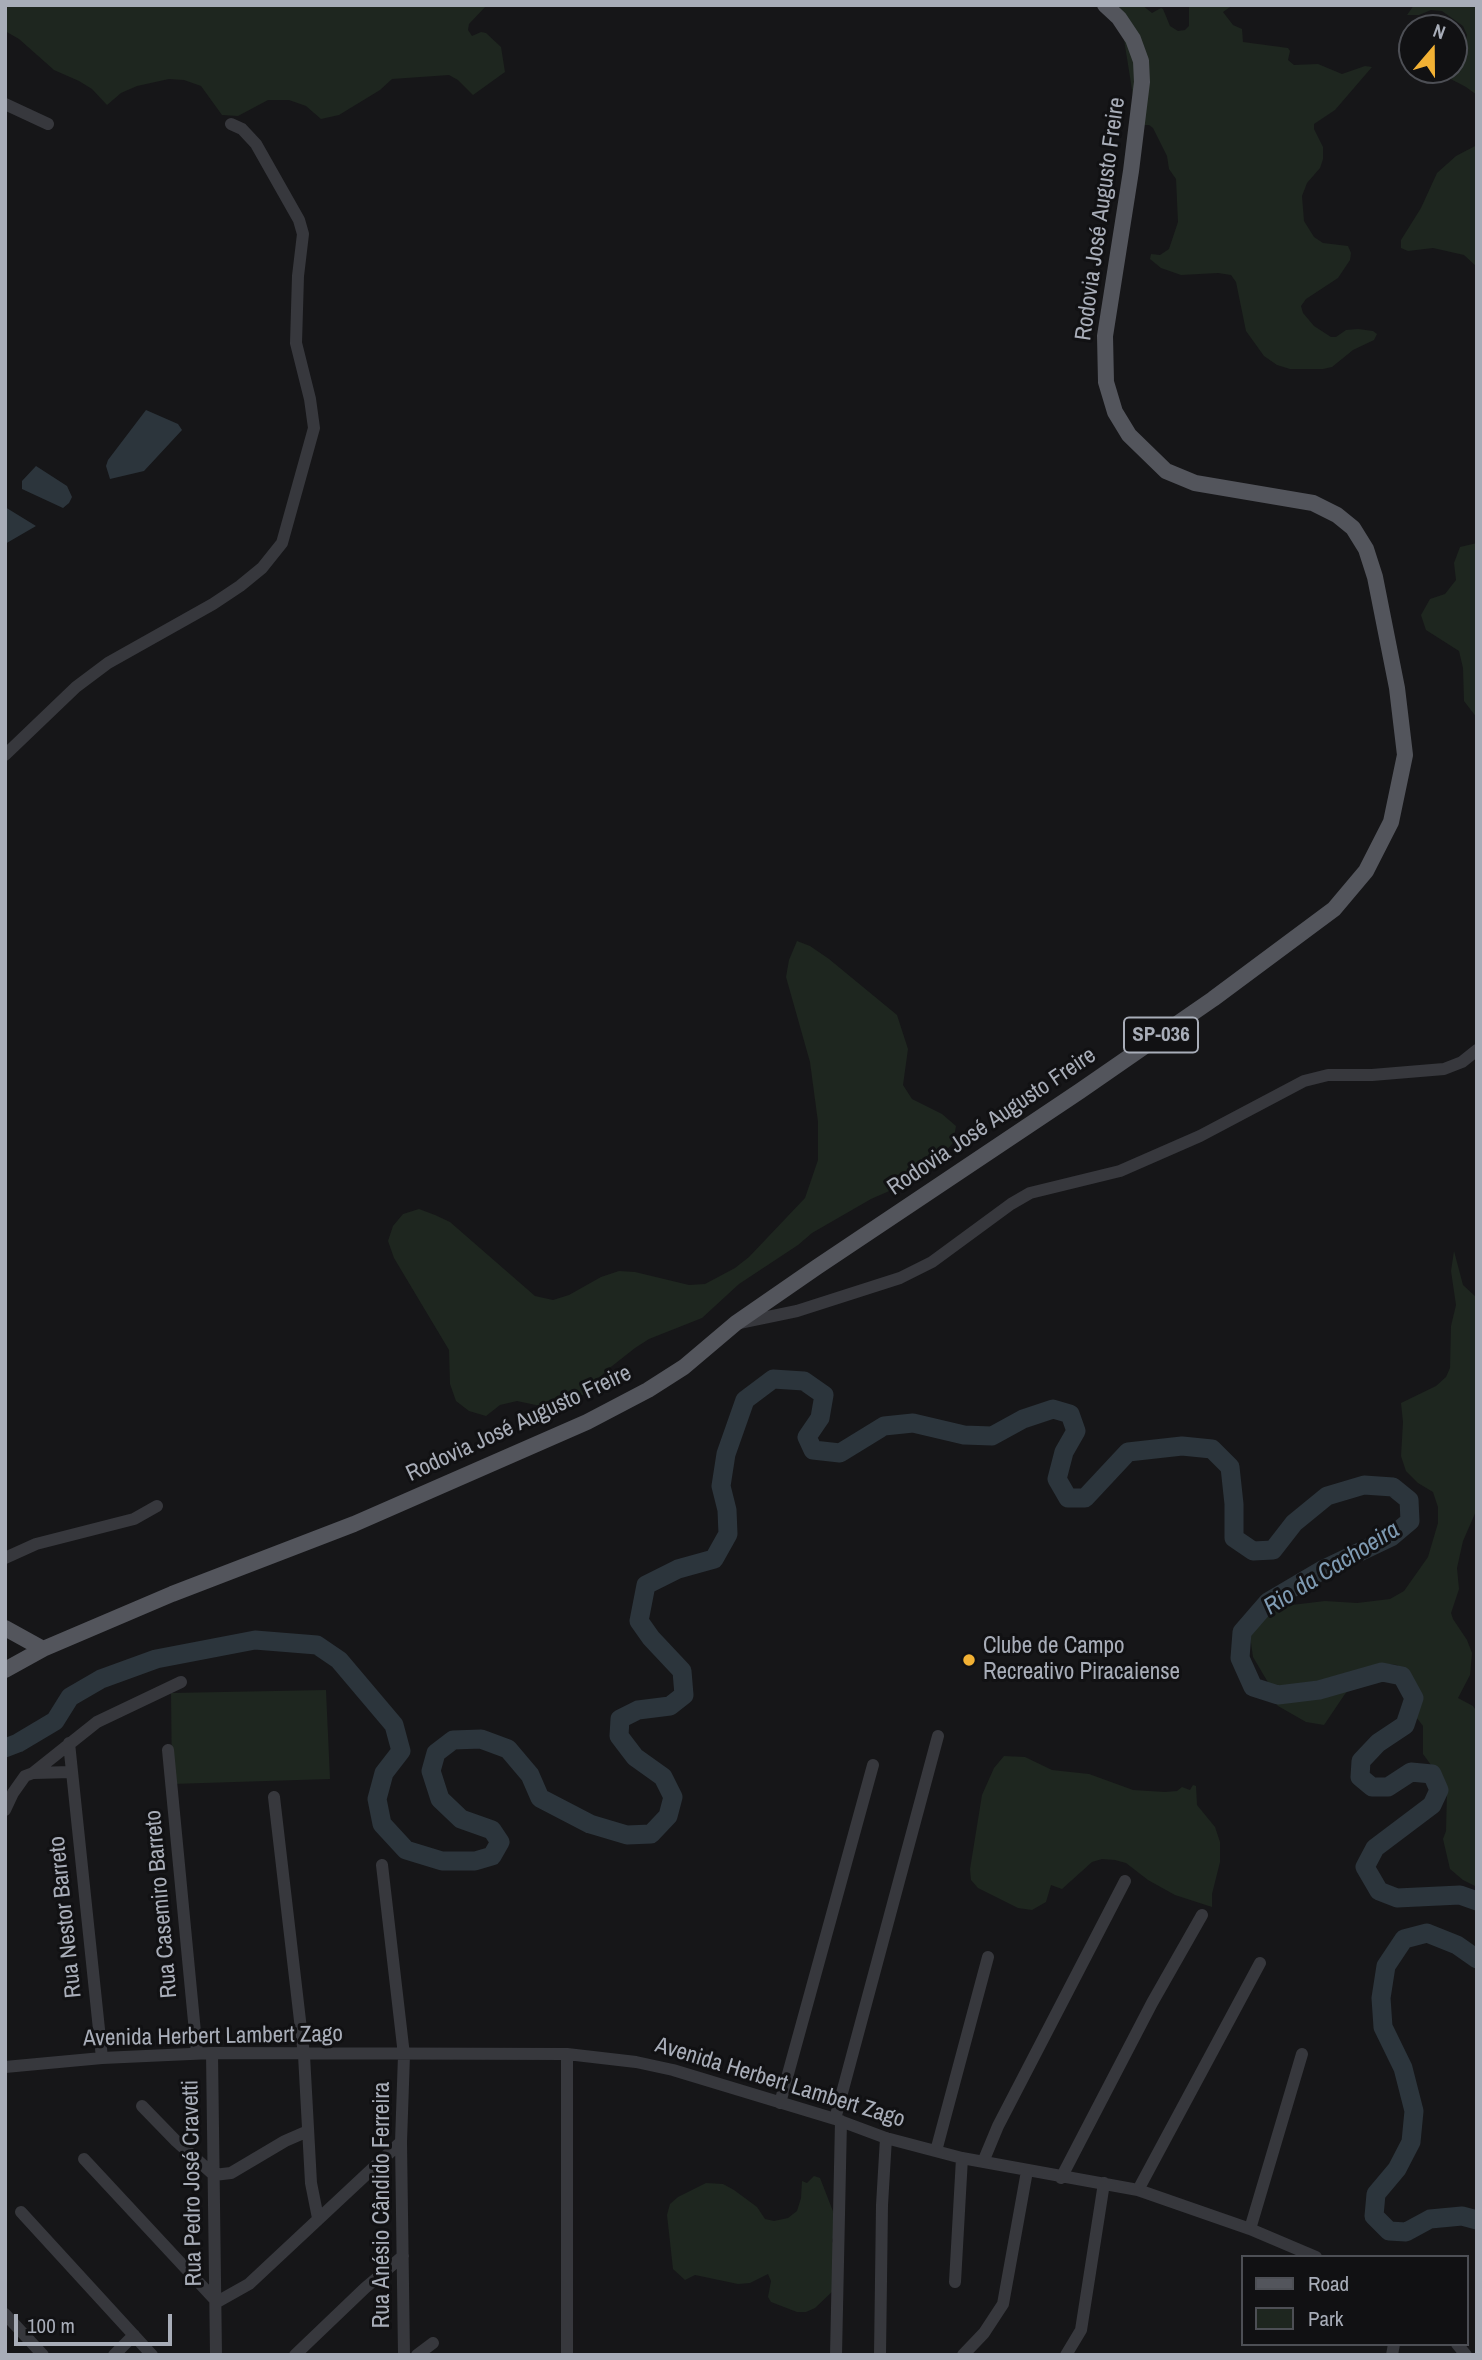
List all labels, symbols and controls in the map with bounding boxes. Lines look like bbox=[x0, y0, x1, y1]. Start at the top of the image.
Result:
north arrow bbox=[1398, 14, 1468, 84]
text: N bbox=[1430, 17, 1449, 45]
street label: Rodovia José Augusto Freire bbox=[1070, 96, 1132, 342]
road number: SP-036 bbox=[1124, 1018, 1198, 1052]
street label: Rodovia José Augusto Freire bbox=[883, 1042, 1101, 1202]
street label: Rodovia José Augusto Freire bbox=[402, 1360, 636, 1488]
water label: Rio da Cachoeira bbox=[1259, 1516, 1405, 1622]
place label: Clube de Campo Recreativo Piracaiense bbox=[983, 1633, 1180, 1687]
marker: Clube de Campo Recreativo Piracaiense bbox=[961, 1652, 977, 1668]
street label: Rua Casemiro Barreto bbox=[140, 1809, 184, 1999]
street label: Rua Nestor Barreto bbox=[44, 1835, 88, 1999]
street label: Avenida Herbert Lambert Zago bbox=[83, 2021, 343, 2053]
street label: Avenida Herbert Lambert Zago bbox=[652, 2032, 908, 2134]
street label: Rua Pedro José Cravetti bbox=[177, 2080, 209, 2286]
street label: Rua Anésio Cândido Ferreira bbox=[369, 2082, 397, 2328]
legend bbox=[1240, 2255, 1468, 2346]
text: Road bbox=[1308, 2269, 1349, 2298]
scale bar bbox=[18, 2300, 175, 2344]
text: Park bbox=[1308, 2304, 1343, 2333]
text: 100 m bbox=[27, 2311, 75, 2340]

